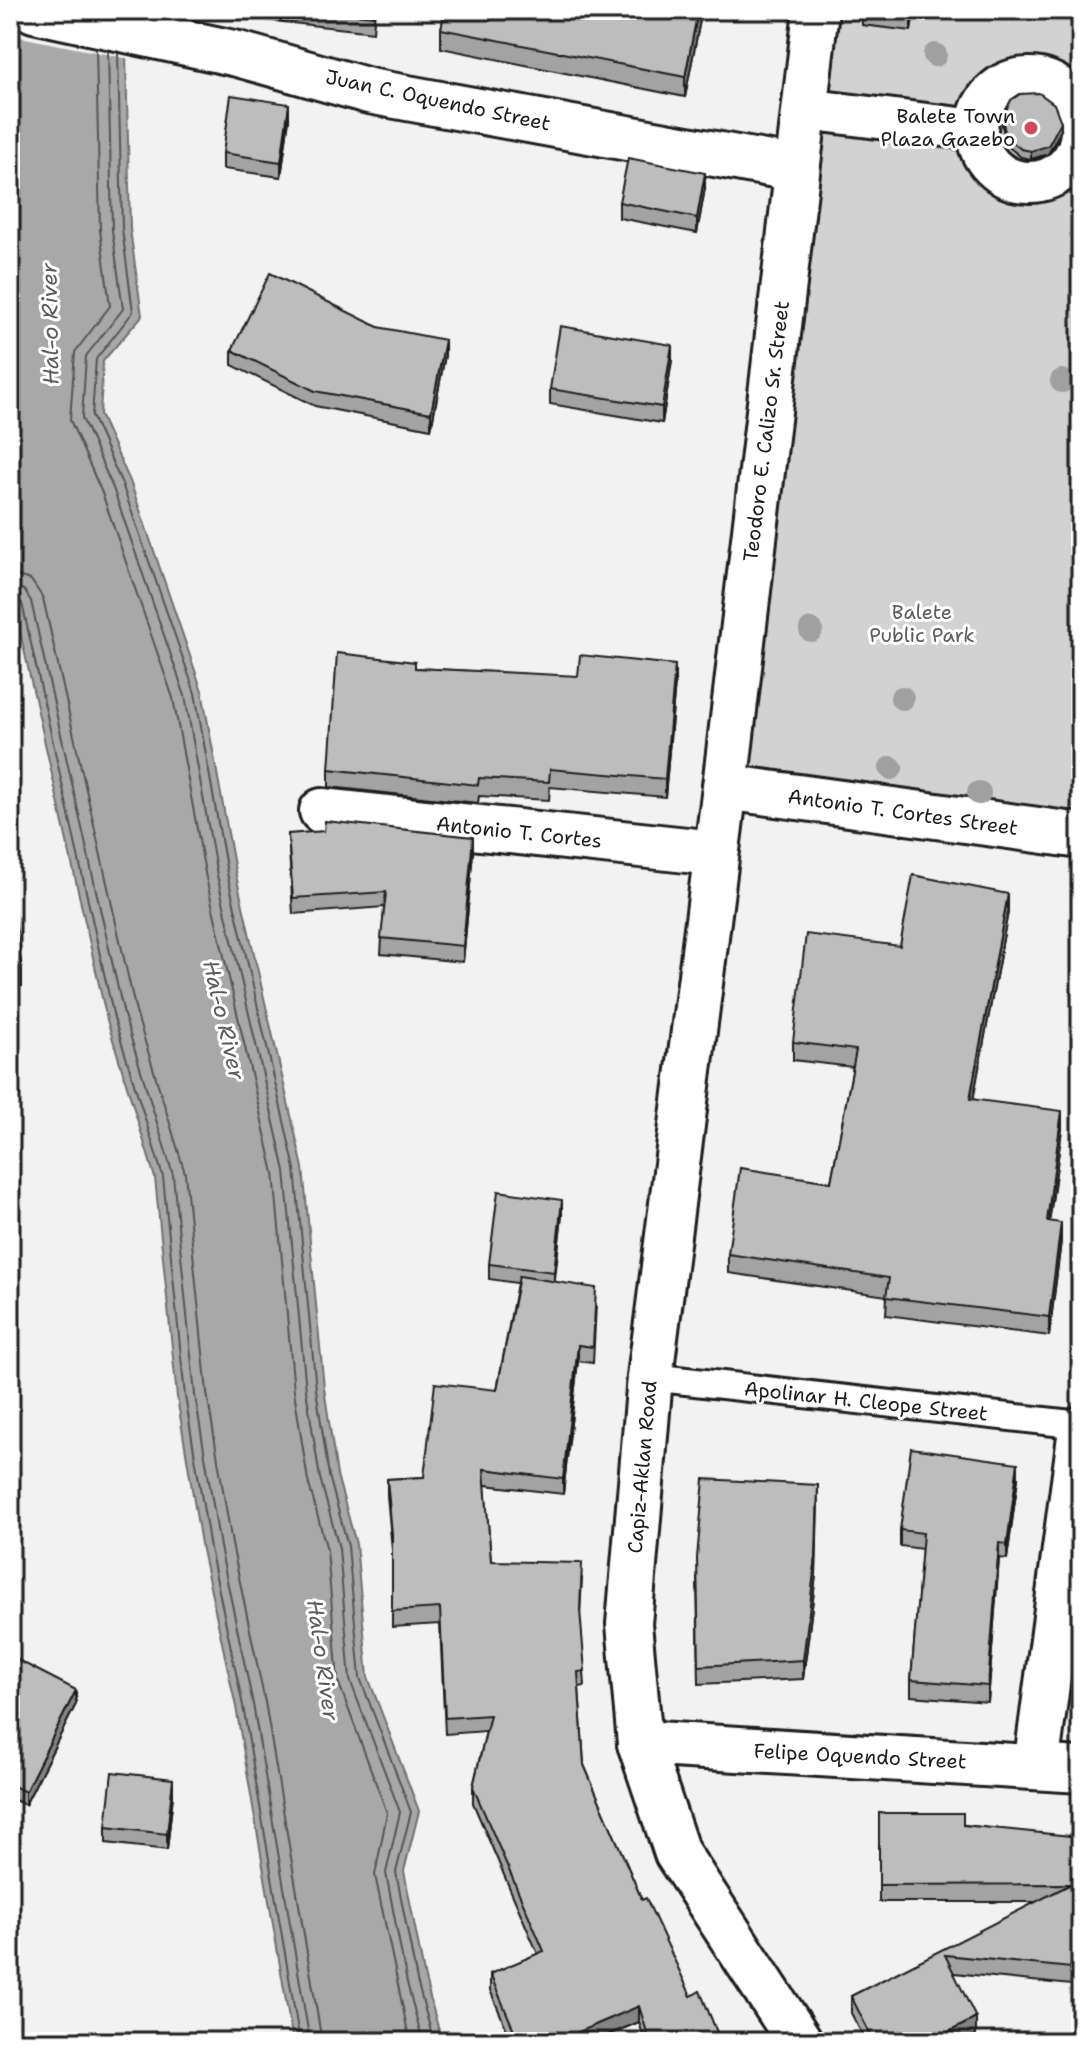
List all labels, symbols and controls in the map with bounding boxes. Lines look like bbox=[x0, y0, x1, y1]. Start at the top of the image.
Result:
street label: Juan C. Oquendo Street bbox=[323, 63, 553, 137]
place label: Balete Town Plaza Gazebo bbox=[880, 103, 1015, 152]
marker: Balete Town Plaza Gazebo bbox=[1022, 119, 1040, 137]
water label: Hal-o River bbox=[34, 262, 66, 385]
street label: Teodoro E. Calizo Sr. Street bbox=[737, 299, 795, 563]
park label: Balete Public Park bbox=[869, 599, 975, 648]
street label: Antonio T. Cortes Street bbox=[786, 783, 1020, 841]
street label: Antonio T. Cortes bbox=[435, 810, 603, 854]
water label: Hal-o River bbox=[196, 957, 252, 1083]
street label: Apolinar H. Cleope Street bbox=[743, 1375, 989, 1427]
street label: Capiz-Aklan Road bbox=[621, 1379, 663, 1555]
water label: Hal-o River bbox=[300, 1598, 346, 1723]
street label: Felipe Oquendo Street bbox=[753, 1737, 967, 1775]

